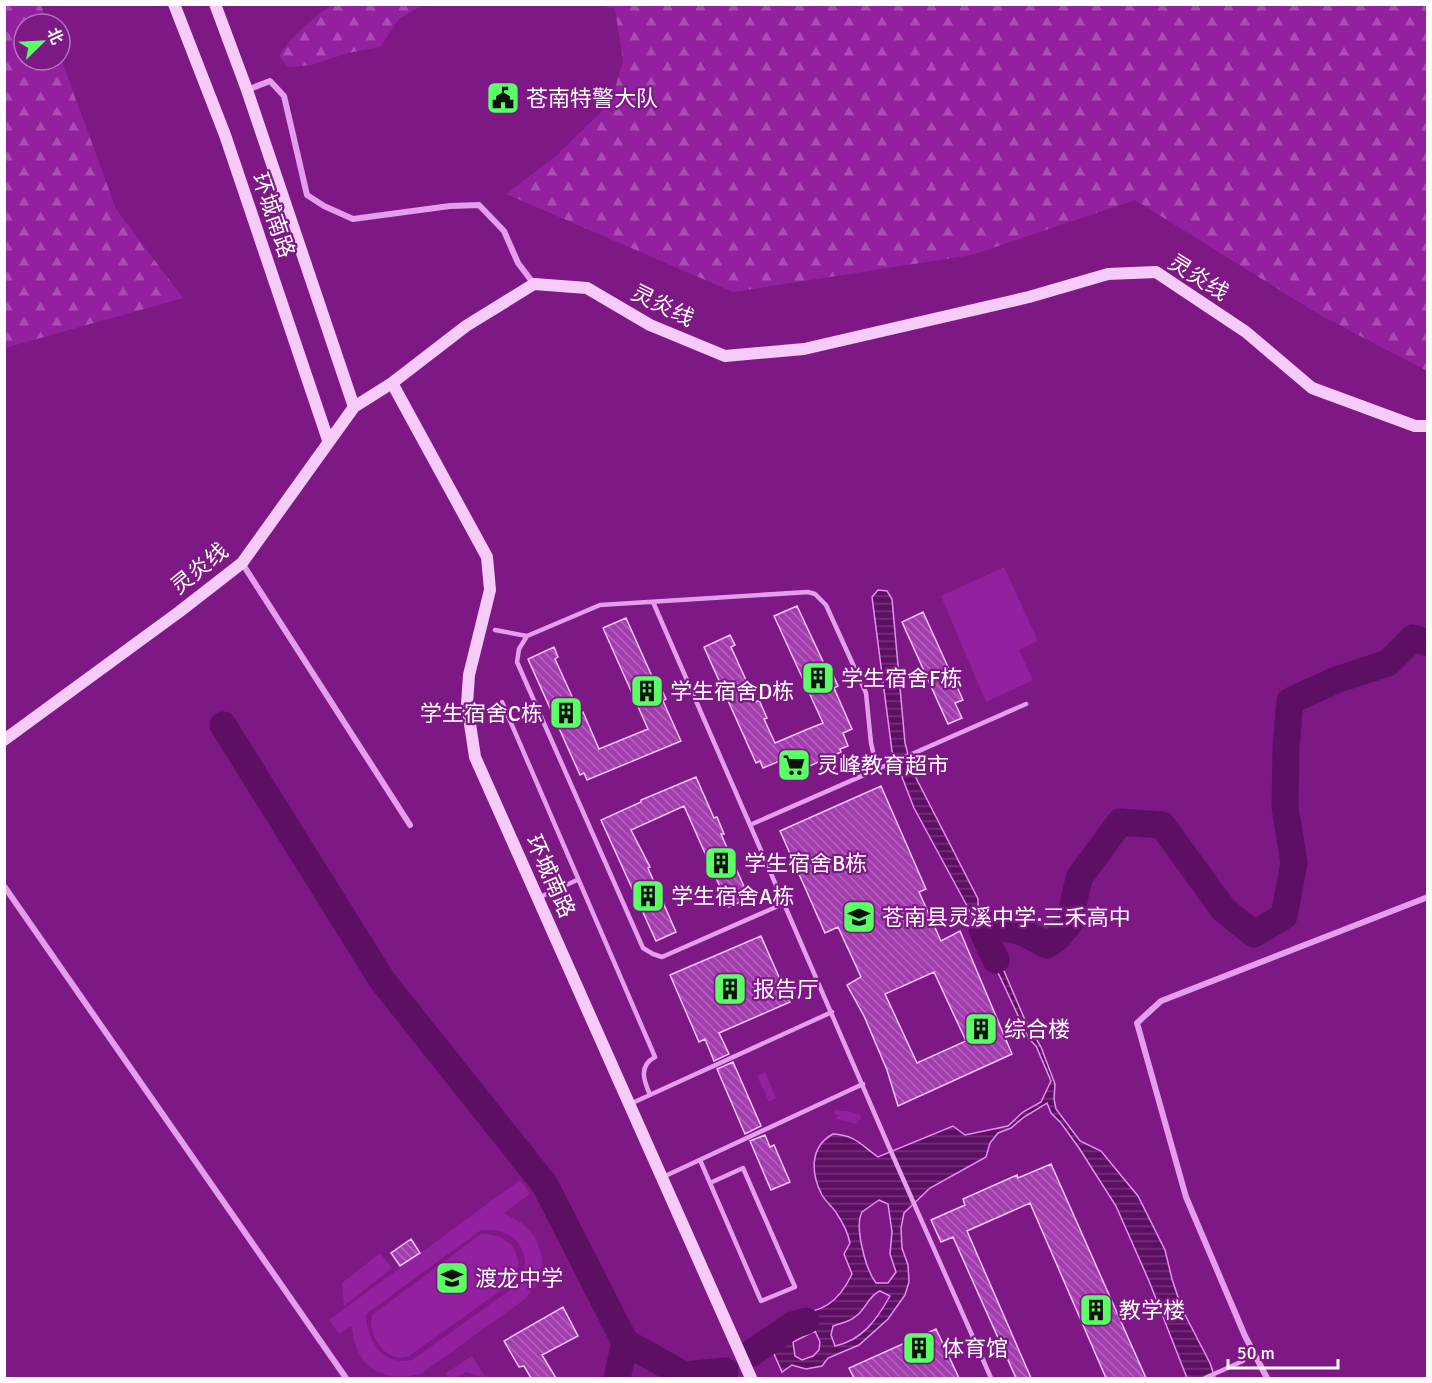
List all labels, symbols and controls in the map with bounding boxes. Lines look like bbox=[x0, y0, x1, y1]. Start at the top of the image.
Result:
north arrow bbox=[12, 12, 72, 72]
text: 北 bbox=[42, 25, 67, 48]
public building icon: 苍南特警大队 bbox=[485, 80, 521, 116]
place label: 苍南特警大队 bbox=[526, 85, 658, 112]
street label: 环城南路 bbox=[246, 169, 301, 261]
street label: 灵炎线 bbox=[1164, 248, 1234, 306]
street label: 灵炎线 bbox=[627, 279, 698, 332]
street label: 灵炎线 bbox=[165, 537, 233, 600]
building icon: 学生宿舍F栋 bbox=[800, 660, 836, 696]
place label: 学生宿舍F栋 bbox=[841, 665, 962, 692]
building icon: 学生宿舍D栋 bbox=[629, 673, 665, 709]
place label: 学生宿舍D栋 bbox=[670, 678, 794, 705]
building icon: 学生宿舍C栋 bbox=[548, 695, 584, 731]
place label: 学生宿舍C栋 bbox=[420, 700, 543, 727]
supermarket icon: 灵峰教育超市 bbox=[776, 747, 812, 783]
place label: 灵峰教育超市 bbox=[817, 752, 949, 779]
street label: 环城南路 bbox=[520, 831, 581, 922]
building icon: 学生宿舍B栋 bbox=[703, 845, 739, 881]
place label: 学生宿舍B栋 bbox=[744, 850, 867, 877]
building icon: 学生宿舍A栋 bbox=[630, 878, 666, 914]
place label: 学生宿舍A栋 bbox=[671, 883, 794, 910]
school or university icon: 苍南县灵溪中学·三禾高中 bbox=[841, 899, 877, 935]
place label: 苍南县灵溪中学·三禾高中 bbox=[882, 904, 1131, 931]
building icon: 报告厅 bbox=[712, 971, 748, 1007]
place label: 报告厅 bbox=[753, 976, 819, 1003]
building icon: 综合楼 bbox=[963, 1011, 999, 1047]
place label: 综合楼 bbox=[1004, 1016, 1070, 1043]
school or university icon: 渡龙中学 bbox=[434, 1260, 470, 1296]
place label: 渡龙中学 bbox=[475, 1265, 563, 1292]
building icon: 教学楼 bbox=[1078, 1292, 1114, 1328]
place label: 教学楼 bbox=[1119, 1297, 1185, 1324]
building icon: 体育馆 bbox=[901, 1330, 937, 1366]
scale bar bbox=[1228, 1332, 1338, 1370]
place label: 体育馆 bbox=[942, 1335, 1008, 1362]
text: 50 m bbox=[1237, 1342, 1275, 1364]

